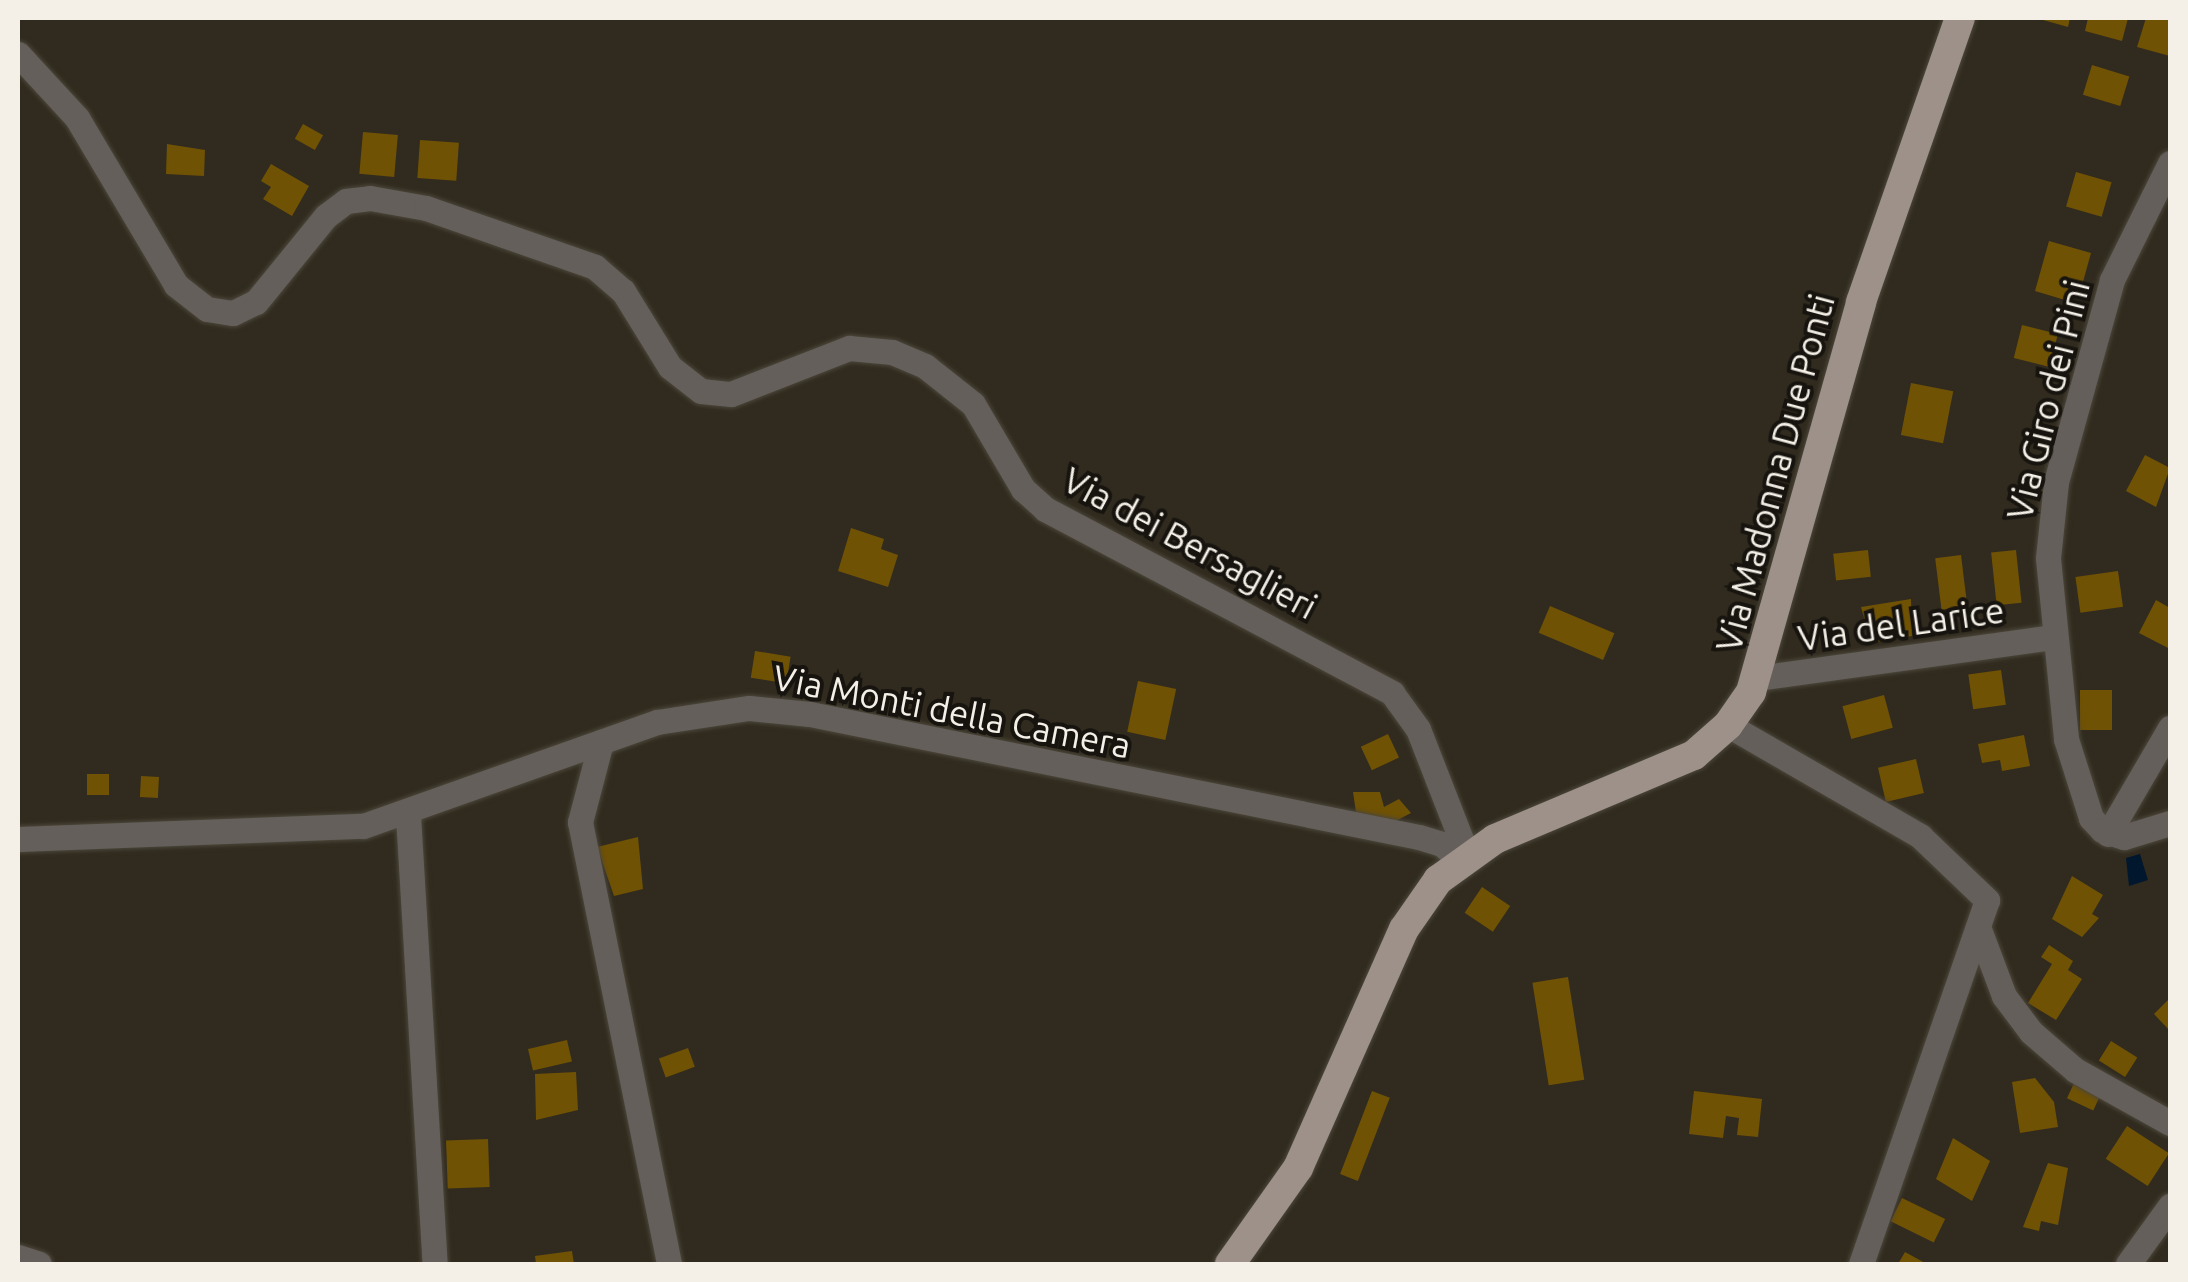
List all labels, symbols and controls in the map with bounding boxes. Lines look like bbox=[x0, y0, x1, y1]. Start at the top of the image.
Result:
street label: Via Giro dei Pini bbox=[1998, 276, 2098, 524]
street label: Via Madonna Due Ponti bbox=[1707, 290, 1843, 656]
street label: Via dei Bersaglieri bbox=[1056, 458, 1324, 628]
street label: Via del Larice bbox=[1795, 589, 2007, 659]
street label: Via Monti della Camera bbox=[770, 656, 1134, 766]

